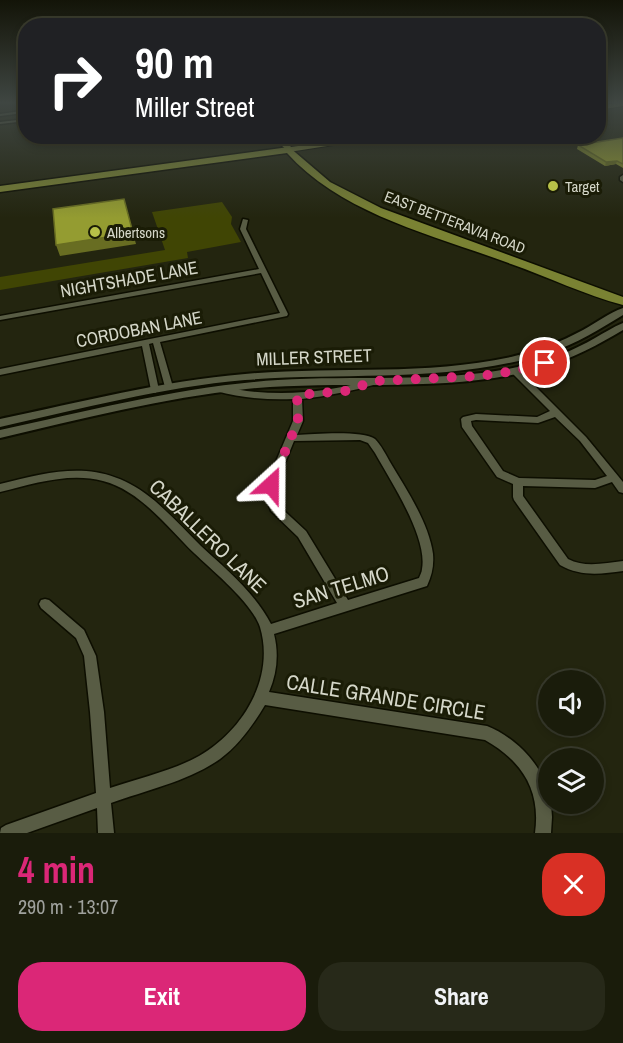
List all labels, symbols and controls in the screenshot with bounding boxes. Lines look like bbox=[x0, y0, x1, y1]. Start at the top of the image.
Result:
text: 90 m bbox=[135, 35, 214, 91]
icon: right bbox=[36, 42, 114, 120]
text: Miller Street bbox=[135, 89, 254, 125]
place label: Target bbox=[565, 176, 600, 197]
marker: Target bbox=[546, 179, 560, 193]
street label: EAST BETTERAVIA ROAD bbox=[382, 185, 529, 259]
place label: Albertsons bbox=[106, 222, 165, 243]
marker: Albertsons bbox=[88, 225, 102, 239]
street label: NIGHTSHADE LANE bbox=[58, 255, 200, 303]
street label: CORDOBAN LANE bbox=[74, 305, 204, 353]
pin bbox=[519, 337, 570, 388]
street label: MILLER STREET bbox=[256, 342, 372, 372]
icon: arrive bbox=[528, 346, 561, 379]
position arrow bbox=[239, 453, 303, 517]
street label: CABALLERO LANE bbox=[143, 472, 273, 600]
street label: SAN TELMO bbox=[289, 559, 393, 615]
street label: CALLE GRANDE CIRCLE bbox=[284, 667, 488, 727]
map controls bbox=[538, 670, 604, 814]
button: sound bbox=[538, 670, 604, 736]
button: layers bbox=[538, 748, 604, 814]
text: 4 min bbox=[18, 846, 95, 894]
button: close bbox=[542, 853, 605, 916]
text: 290 m · 13:07 bbox=[18, 893, 118, 920]
button: Exit bbox=[18, 962, 306, 1031]
button: Share bbox=[318, 962, 605, 1031]

